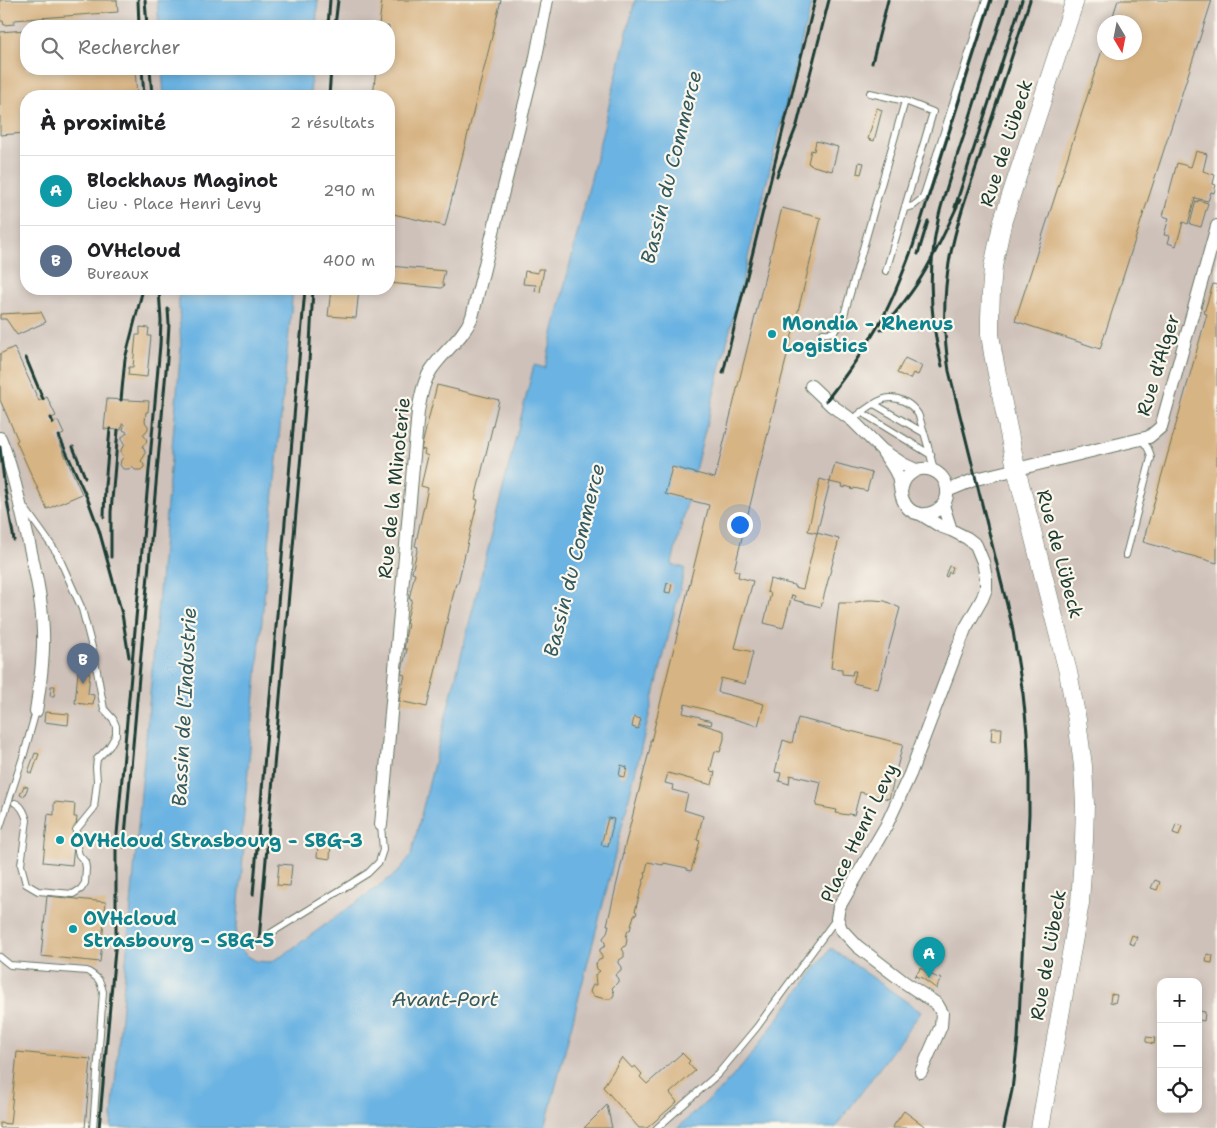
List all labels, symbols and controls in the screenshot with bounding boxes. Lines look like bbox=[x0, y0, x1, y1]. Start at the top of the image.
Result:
north arrow bbox=[1097, 15, 1142, 60]
search box bbox=[20, 20, 395, 75]
icon: search bbox=[38, 34, 66, 62]
text: Rechercher bbox=[78, 35, 181, 60]
water label: Bassin du Commerce bbox=[634, 68, 708, 266]
street label: Rue de Lübeck bbox=[974, 76, 1038, 210]
text: À proximité bbox=[40, 109, 166, 137]
text: 2 résultats bbox=[290, 112, 375, 133]
text: Blockhaus Maginot bbox=[87, 168, 278, 193]
text: A bbox=[50, 180, 62, 201]
text: 290 m bbox=[323, 180, 375, 201]
text: Lieu · Place Henri Levy bbox=[87, 193, 262, 214]
text: OVHcloud bbox=[87, 238, 181, 263]
text: B bbox=[51, 250, 61, 271]
text: 400 m bbox=[322, 250, 375, 271]
text: Bureaux bbox=[87, 263, 148, 284]
place label: Mondia - Rhenus Logistics bbox=[782, 311, 953, 358]
street label: Rue d'Alger bbox=[1131, 311, 1185, 419]
marker: Mondia - Rhenus Logistics bbox=[766, 328, 778, 340]
street label: Rue de la Minoterie bbox=[372, 396, 416, 580]
water label: Bassin du Commerce bbox=[537, 461, 611, 659]
street label: Rue de Lübeck bbox=[1031, 487, 1089, 621]
your location bbox=[727, 512, 753, 538]
water label: Bassin de l'Industrie bbox=[166, 607, 202, 807]
pin: B bbox=[67, 643, 99, 684]
street label: Place Henri Levy bbox=[814, 759, 904, 907]
place label: OVHcloud Strasbourg - SBG-3 bbox=[70, 828, 363, 853]
marker: OVHcloud Strasbourg - SBG-3 bbox=[54, 834, 66, 846]
street label: Rue de Lübeck bbox=[1024, 888, 1072, 1022]
place label: OVHcloud Strasbourg - SBG-5 bbox=[83, 906, 274, 953]
marker: OVHcloud Strasbourg - SBG-5 bbox=[67, 923, 79, 935]
pin: A bbox=[913, 937, 945, 978]
map controls bbox=[1157, 978, 1202, 1113]
button: + bbox=[1157, 978, 1202, 1023]
water label: Avant-Port bbox=[392, 986, 498, 1012]
button: − bbox=[1157, 1023, 1202, 1068]
button: locate bbox=[1157, 1068, 1202, 1113]

